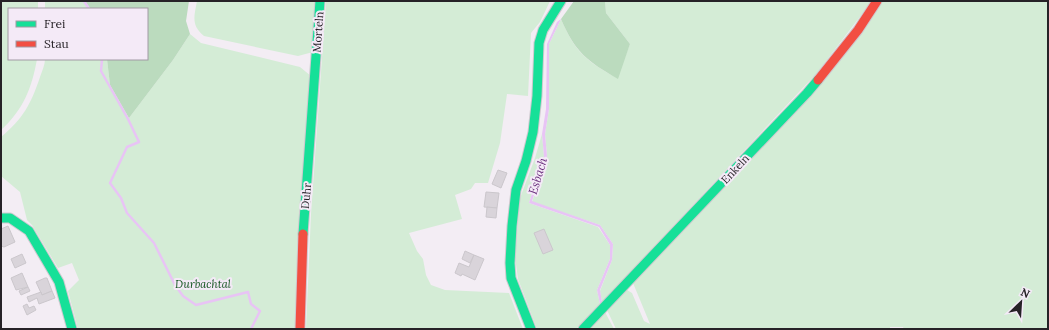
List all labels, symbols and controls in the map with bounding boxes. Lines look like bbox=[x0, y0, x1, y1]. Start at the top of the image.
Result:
legend bbox=[8, 8, 148, 60]
street label: Morteln bbox=[310, 11, 326, 53]
text: Frei bbox=[44, 16, 65, 31]
text: Stau bbox=[44, 36, 69, 51]
street label: Enkeln bbox=[718, 151, 752, 187]
water label: Esbach bbox=[525, 155, 550, 196]
street label: Duhr bbox=[298, 182, 314, 210]
park label: Durbachtal bbox=[175, 277, 231, 291]
north arrow bbox=[1001, 282, 1041, 322]
text: N bbox=[1018, 285, 1032, 301]

